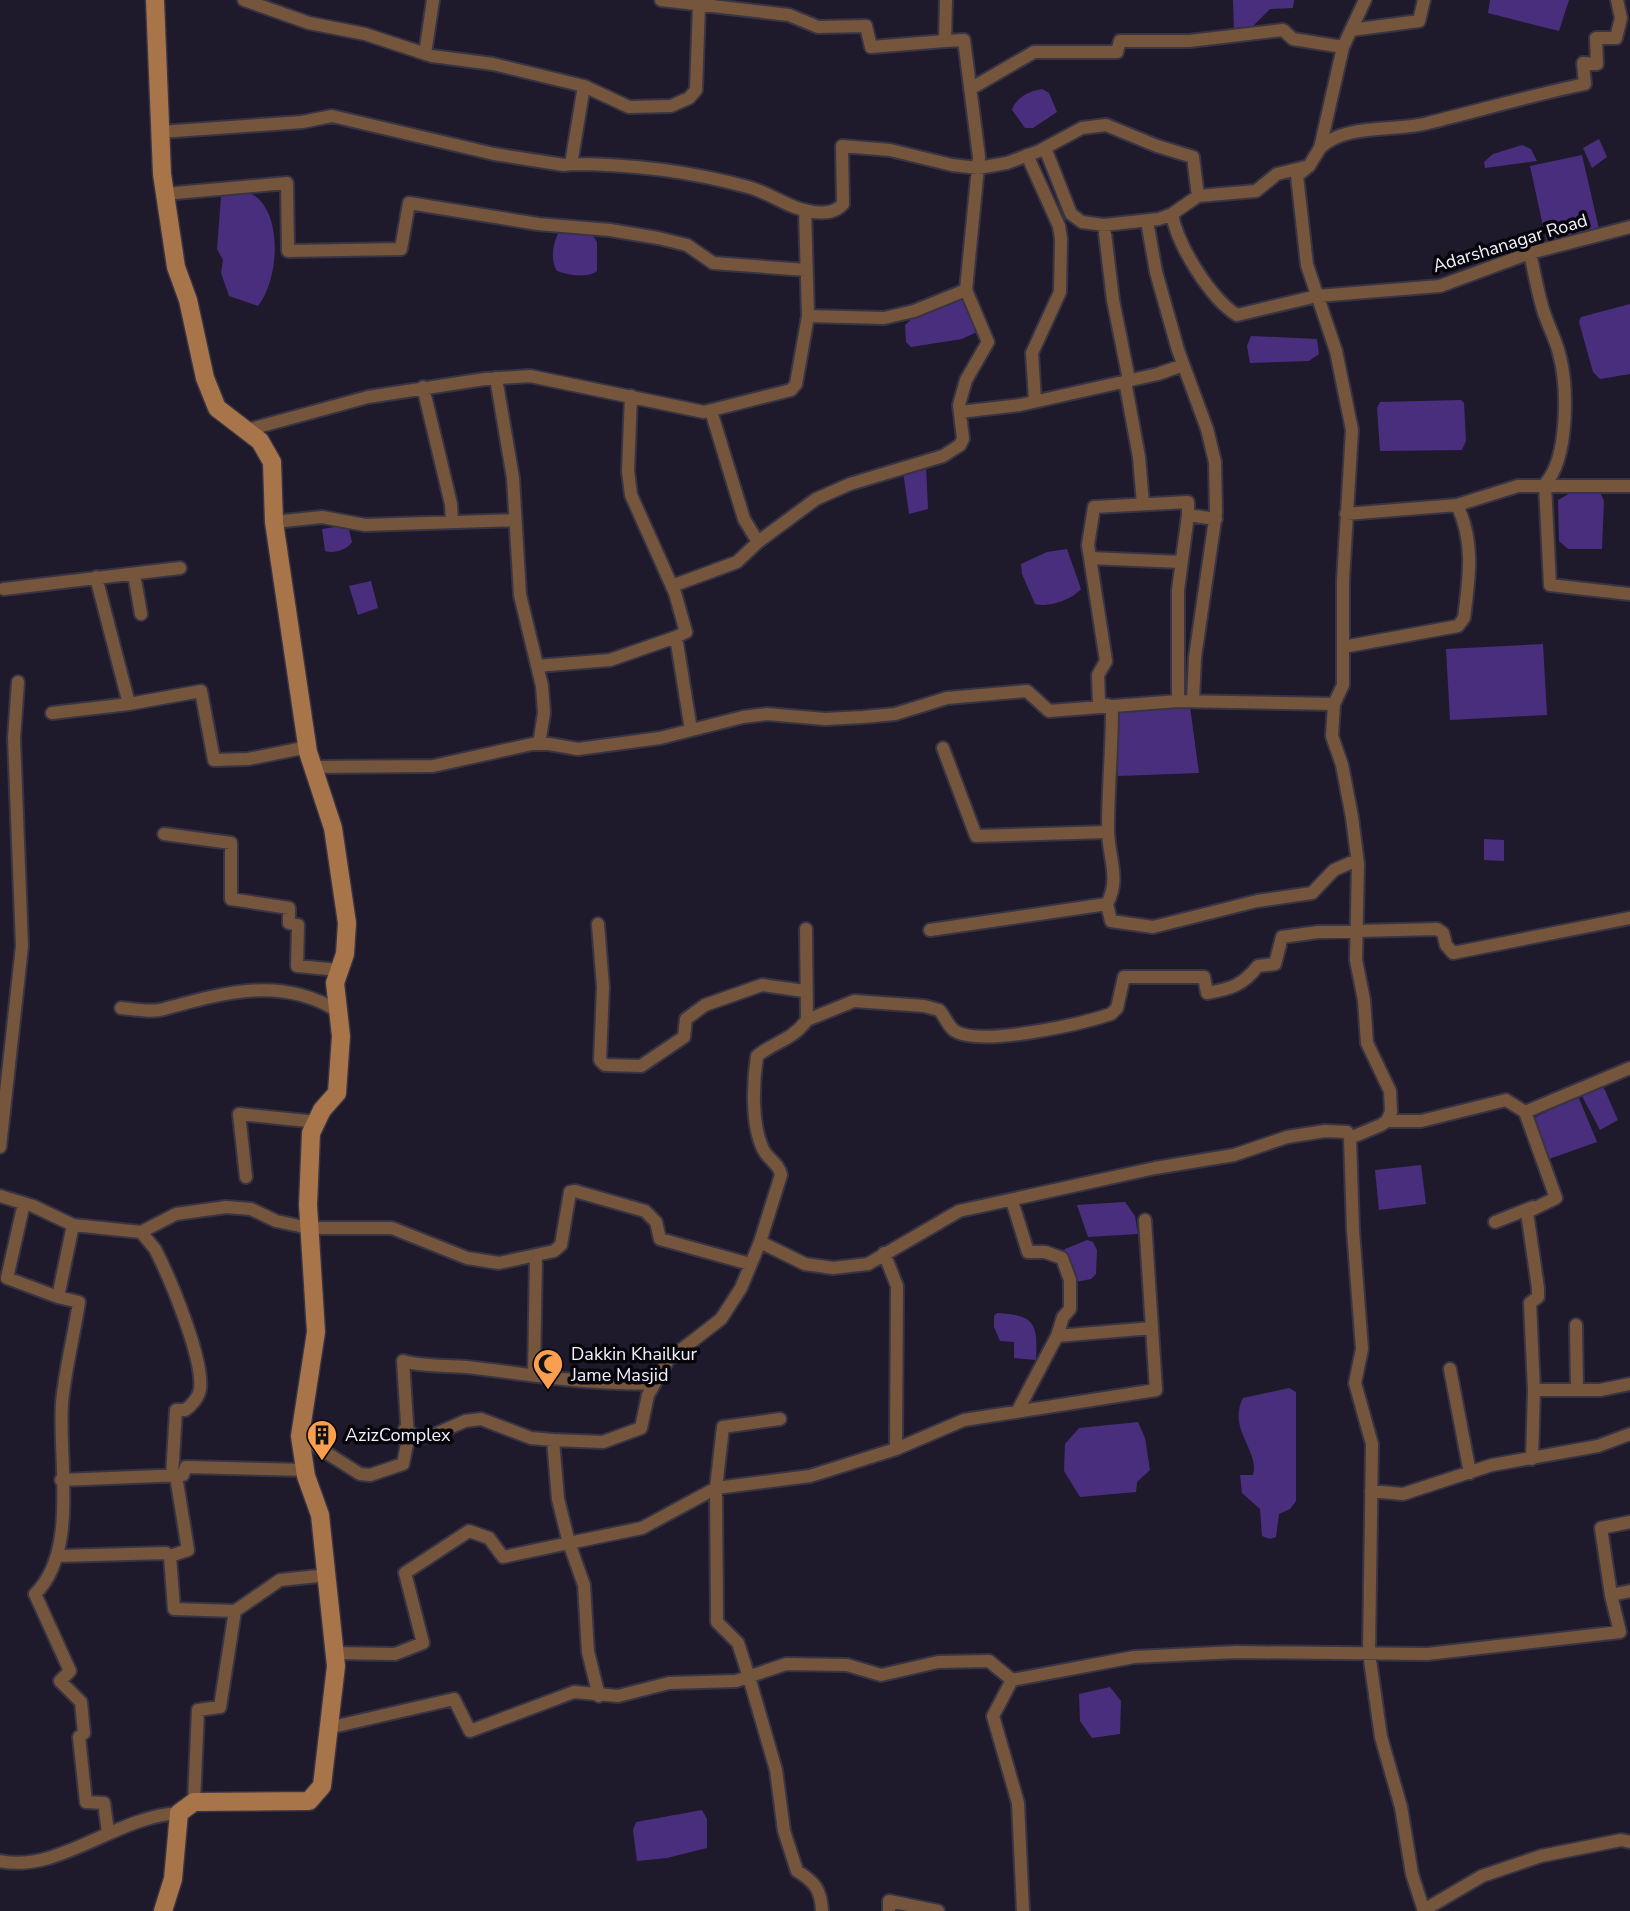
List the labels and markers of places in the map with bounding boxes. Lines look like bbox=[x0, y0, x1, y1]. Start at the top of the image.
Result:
place label: Dakkin Khailkur Jame Masjid bbox=[570, 1342, 698, 1387]
mosque icon: Dakkin Khailkur Jame Masjid bbox=[531, 1347, 565, 1391]
building icon: AzizComplex bbox=[305, 1418, 339, 1462]
place label: AzizComplex bbox=[345, 1423, 451, 1447]

